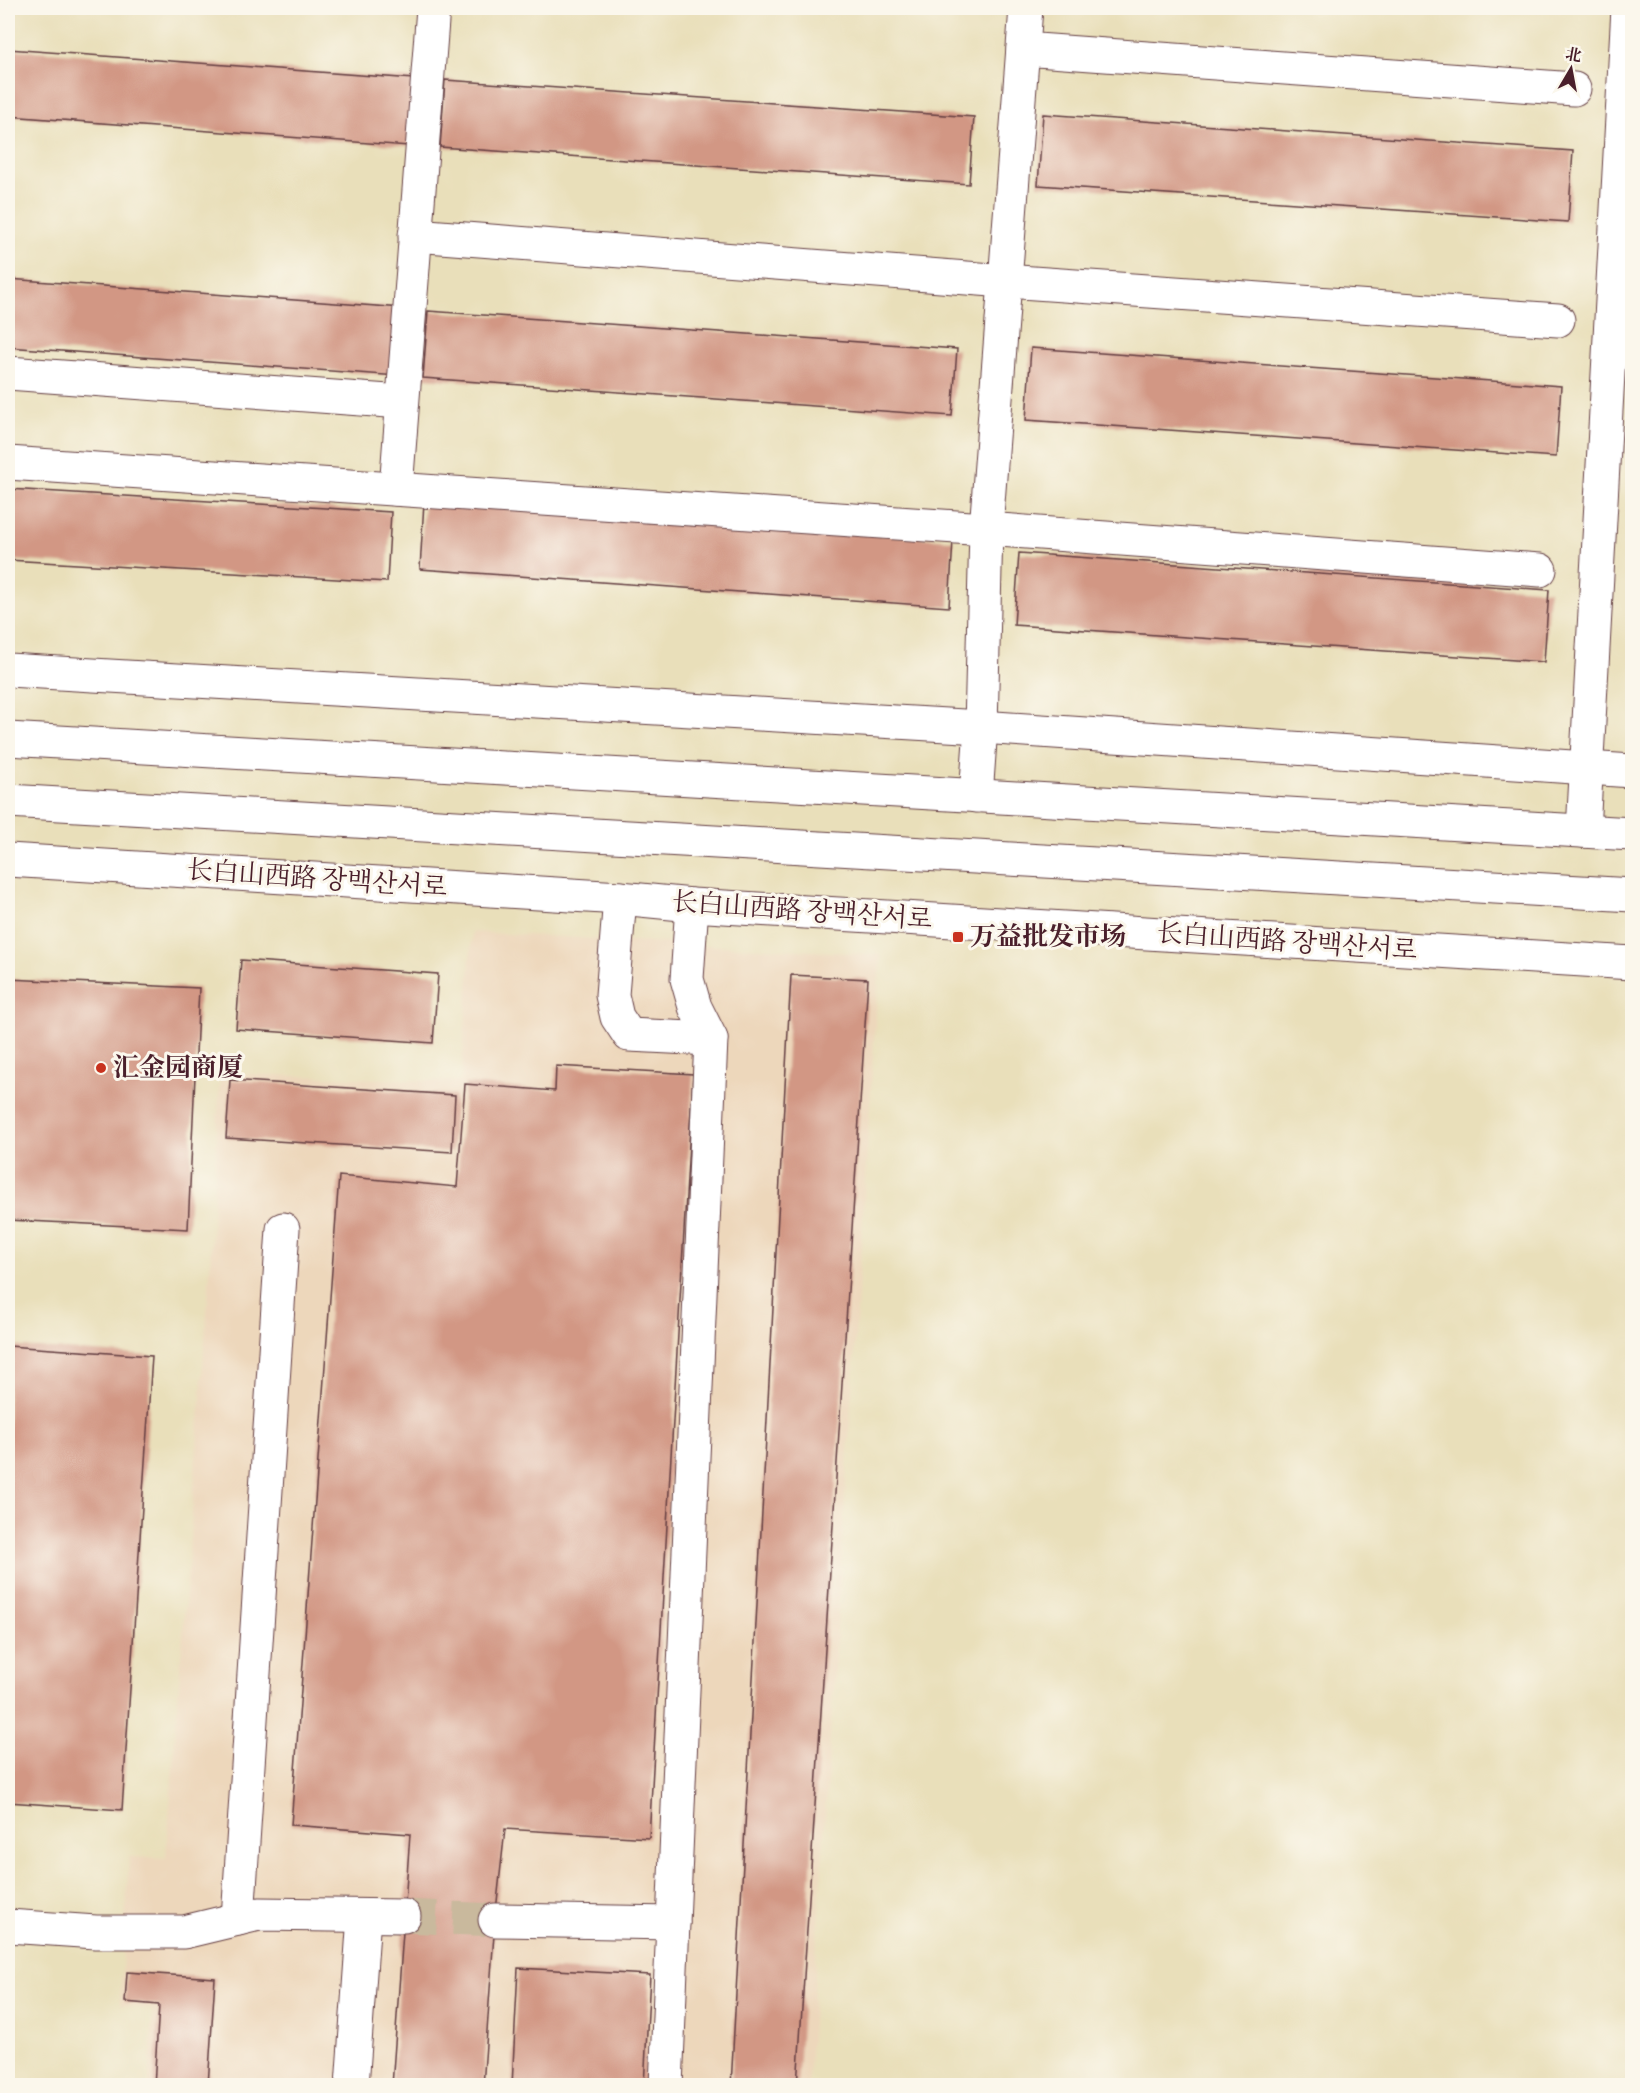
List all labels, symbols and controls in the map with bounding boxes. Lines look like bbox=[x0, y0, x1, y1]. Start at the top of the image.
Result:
north arrow bbox=[1541, 39, 1601, 99]
text: 北 bbox=[1564, 44, 1583, 66]
street label: 长白山西路 장백산서로 bbox=[186, 854, 448, 904]
street label: 长白山西路 장백산서로 bbox=[671, 886, 933, 936]
street label: 长白山西路 장백산서로 bbox=[1156, 917, 1418, 967]
place label: 万益批发市场 bbox=[970, 921, 1126, 953]
marker: 万益批发市场 bbox=[951, 930, 965, 944]
place label: 汇金园商厦 bbox=[113, 1052, 243, 1084]
marker: 汇金园商厦 bbox=[94, 1061, 108, 1075]

